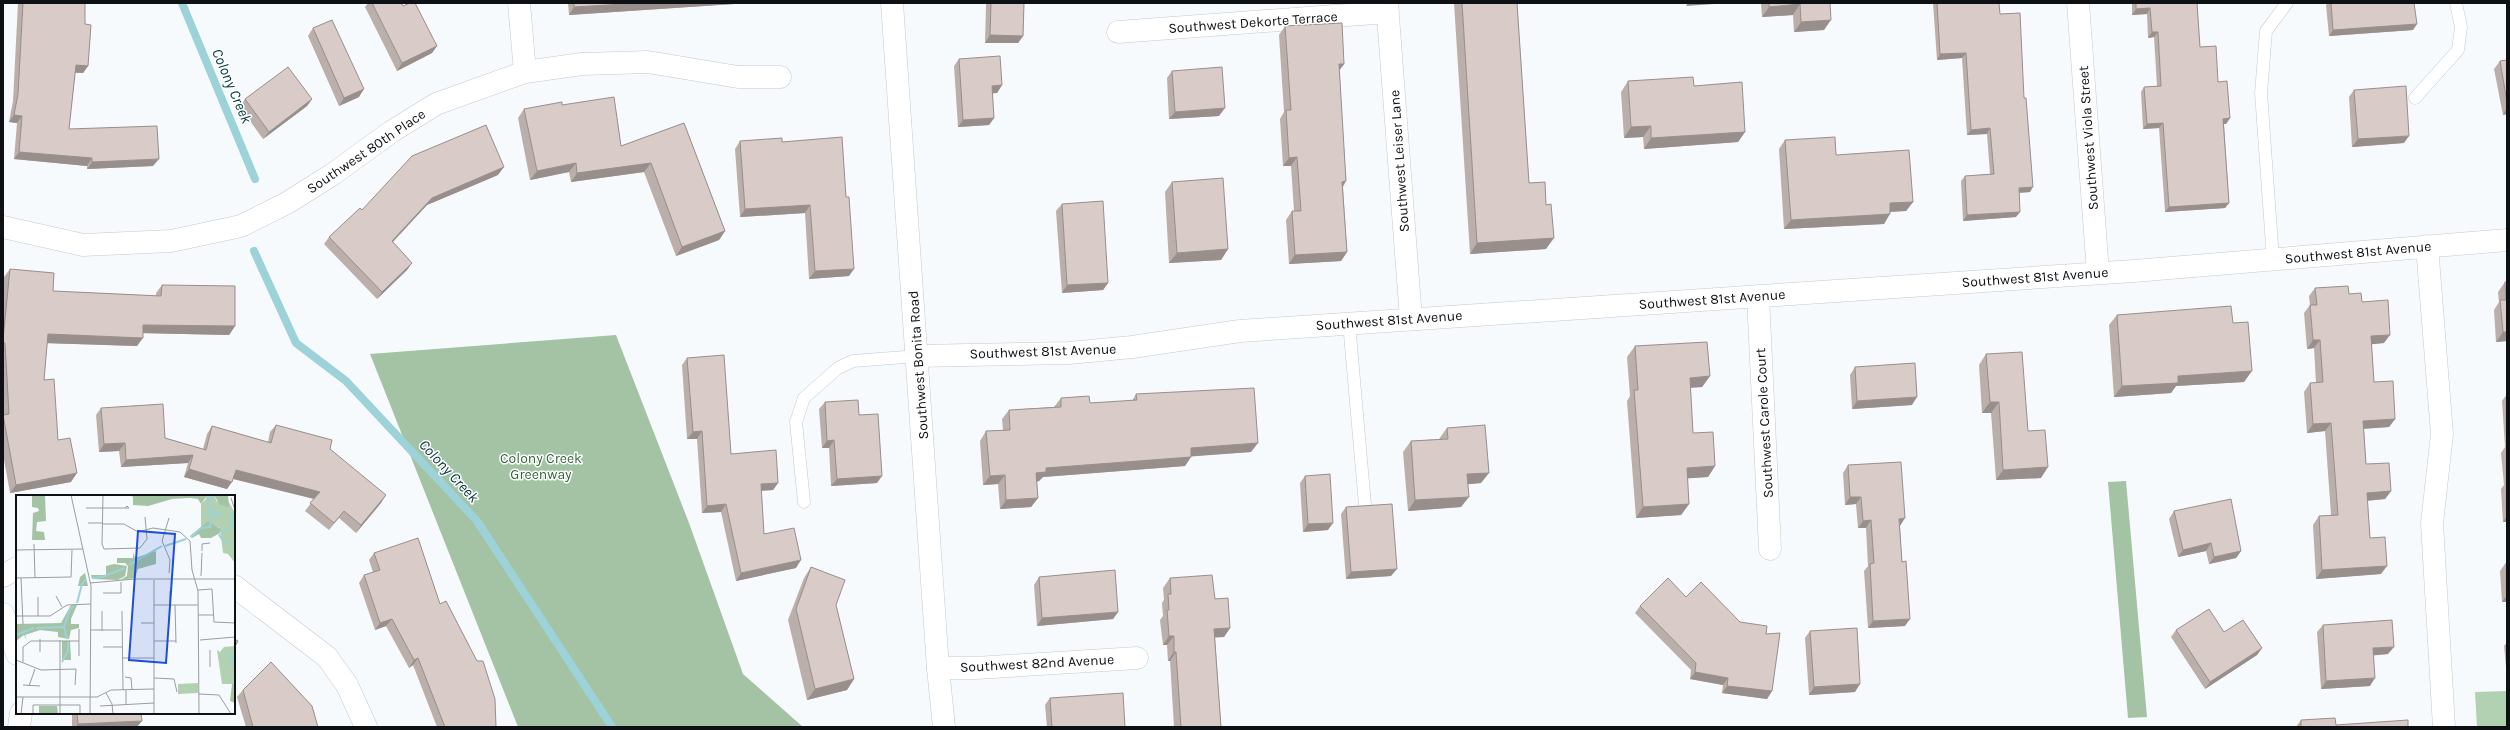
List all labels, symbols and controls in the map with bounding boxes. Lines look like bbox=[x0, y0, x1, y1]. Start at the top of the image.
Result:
street label: Southwest Dekorte Terrace bbox=[1168, 8, 1338, 37]
water label: Colony Creek bbox=[208, 46, 256, 127]
street label: Southwest Viola Street bbox=[2075, 65, 2102, 211]
street label: Southwest Leiser Lane bbox=[1386, 89, 1413, 233]
street label: Southwest 80th Place bbox=[304, 105, 429, 197]
street label: Southwest 81st Avenue bbox=[2284, 238, 2432, 267]
street label: Southwest 81st Avenue bbox=[1961, 264, 2109, 291]
street label: Southwest 81st Avenue bbox=[1638, 286, 1786, 313]
street label: Southwest Bonita Road bbox=[905, 290, 932, 440]
street label: Southwest 81st Avenue bbox=[1315, 307, 1463, 334]
street label: Southwest 81st Avenue bbox=[969, 340, 1117, 363]
street label: Southwest Carole Court bbox=[1752, 348, 1777, 498]
water label: Colony Creek bbox=[415, 436, 483, 507]
park label: Colony Creek Greenway bbox=[500, 450, 582, 483]
inset map bbox=[16, 495, 235, 714]
street label: Southwest 82nd Avenue bbox=[959, 651, 1115, 676]

